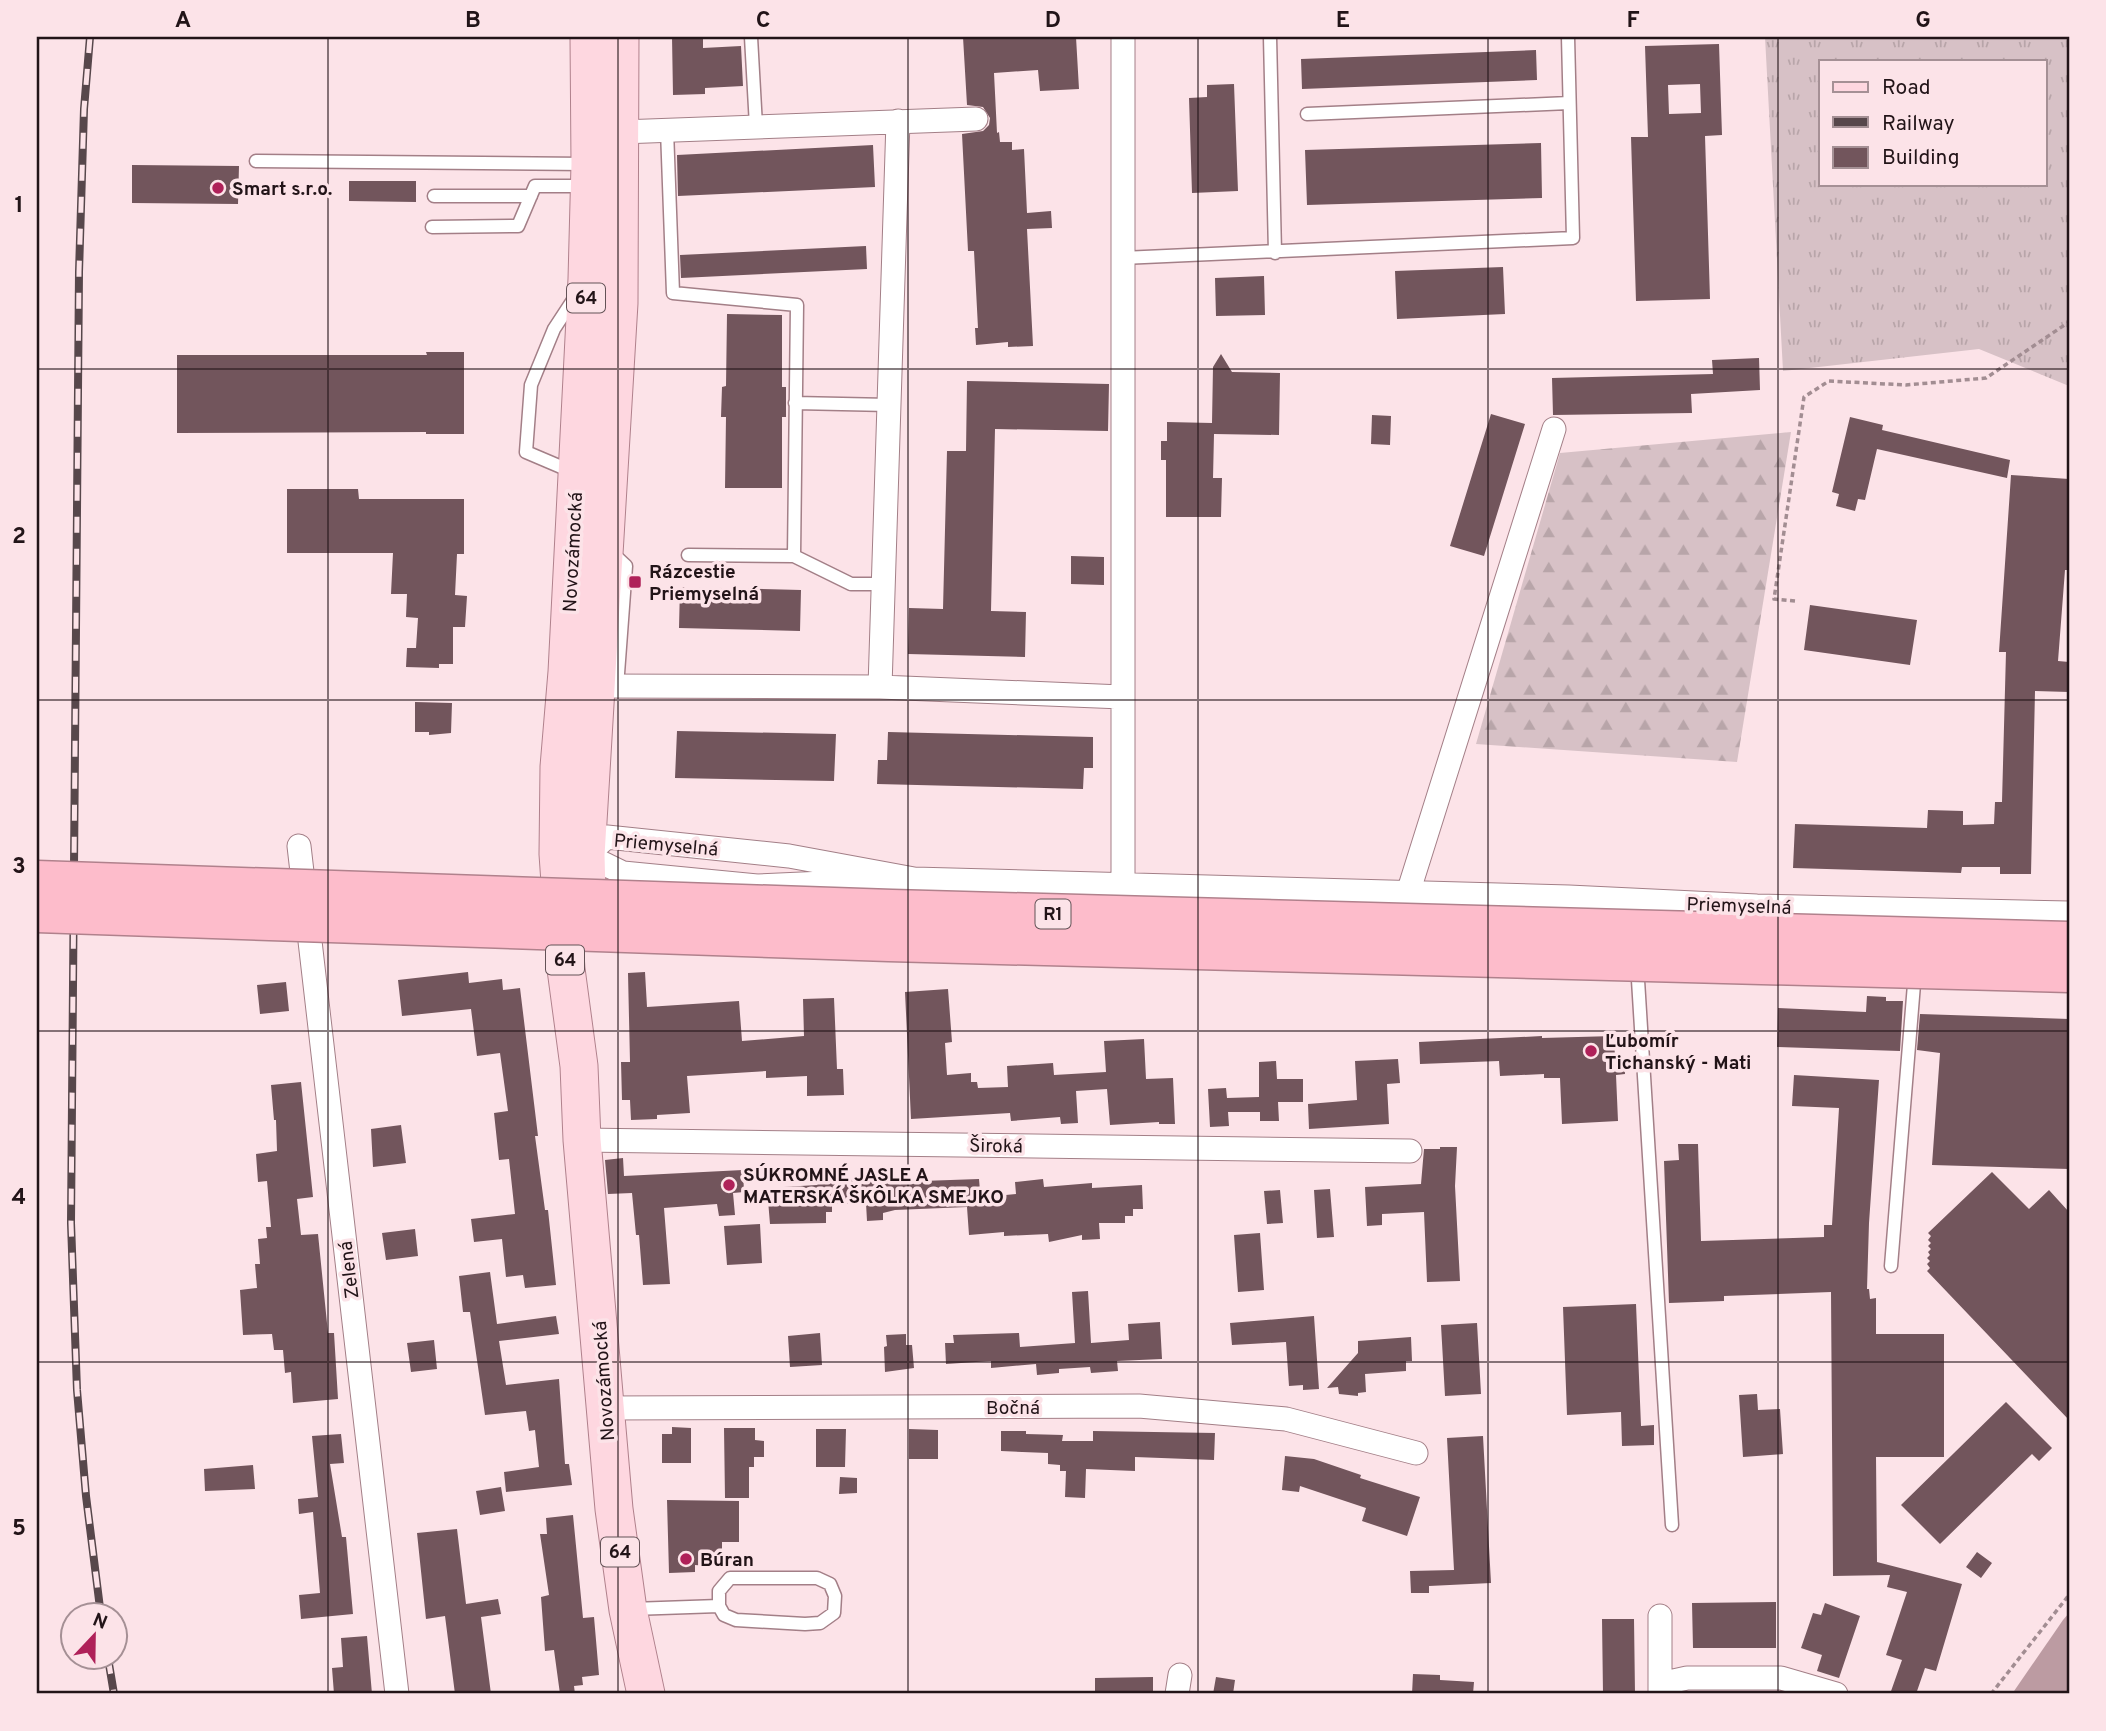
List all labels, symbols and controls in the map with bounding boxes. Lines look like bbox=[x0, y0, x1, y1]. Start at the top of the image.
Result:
text: A bbox=[175, 7, 191, 36]
text: B bbox=[465, 7, 481, 36]
text: C bbox=[756, 7, 770, 36]
text: D bbox=[1045, 7, 1061, 36]
text: E bbox=[1336, 7, 1350, 36]
text: F bbox=[1626, 7, 1640, 36]
text: G bbox=[1915, 7, 1931, 36]
legend bbox=[1819, 60, 2046, 186]
text: Road bbox=[1882, 75, 1931, 102]
text: Railway bbox=[1882, 111, 1955, 138]
text: Building bbox=[1882, 145, 1960, 172]
place label: Smart s.r.o. bbox=[232, 178, 332, 202]
marker: Smart s.r.o. bbox=[210, 180, 226, 196]
text: 1 bbox=[14, 192, 24, 221]
road number: 64 bbox=[567, 284, 605, 312]
street label: Novozámocká bbox=[559, 491, 589, 613]
text: 2 bbox=[12, 523, 26, 552]
place label: Rázcestie Priemyselná bbox=[649, 561, 759, 607]
marker: Rázcestie Priemyselná bbox=[627, 574, 643, 590]
street label: Priemyselná bbox=[613, 829, 719, 863]
text: 3 bbox=[12, 853, 26, 882]
street label: Priemyselná bbox=[1686, 893, 1792, 921]
road number: R1 bbox=[1036, 900, 1070, 929]
road number: 64 bbox=[546, 945, 584, 974]
place label: Ľubomír Tichanský - Mati bbox=[1605, 1030, 1751, 1076]
marker: Ľubomír Tichanský - Mati bbox=[1583, 1043, 1599, 1059]
street label: Široká bbox=[969, 1134, 1023, 1159]
place label: SÚKROMNÉ JASLE A MATERSKÁ ŠKÔLKA SMEJKO bbox=[743, 1163, 1004, 1210]
marker: SÚKROMNÉ JASLE A MATERSKÁ ŠKÔLKA SMEJKO bbox=[721, 1177, 737, 1193]
text: 4 bbox=[12, 1184, 26, 1213]
street label: Zelená bbox=[335, 1239, 365, 1300]
street label: Novozámocká bbox=[589, 1320, 621, 1442]
street label: Bočná bbox=[986, 1397, 1040, 1421]
text: 5 bbox=[12, 1515, 26, 1544]
road number: 64 bbox=[601, 1538, 639, 1567]
place label: Búran bbox=[700, 1549, 754, 1573]
marker: Búran bbox=[678, 1551, 694, 1567]
north arrow bbox=[60, 1602, 130, 1672]
text: N bbox=[89, 1608, 110, 1636]

